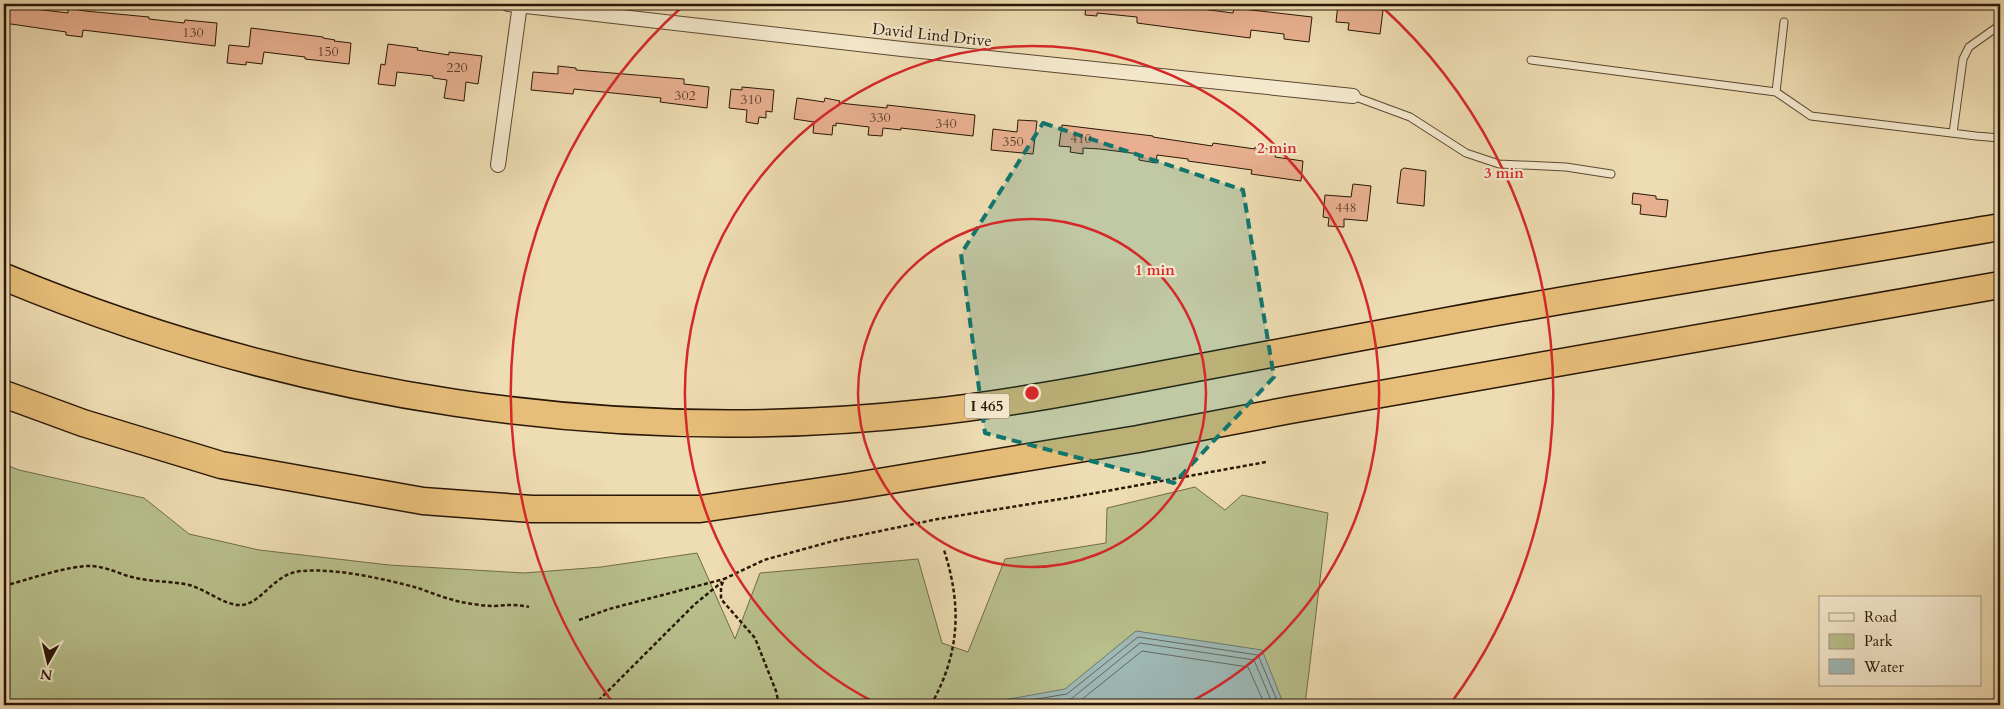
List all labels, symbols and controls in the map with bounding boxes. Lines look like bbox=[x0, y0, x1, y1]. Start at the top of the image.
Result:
street label: David Lind Drive bbox=[871, 18, 993, 52]
house number: 130 bbox=[182, 23, 204, 42]
house number: 150 bbox=[317, 42, 339, 61]
house number: 220 bbox=[446, 58, 468, 77]
house number: 302 bbox=[674, 86, 696, 105]
house number: 310 bbox=[740, 90, 762, 109]
house number: 330 bbox=[869, 108, 891, 127]
house number: 340 bbox=[935, 114, 957, 133]
house number: 410 bbox=[1070, 129, 1092, 148]
house number: 350 bbox=[1002, 132, 1024, 151]
text: 2 min bbox=[1257, 138, 1297, 158]
text: 3 min bbox=[1484, 163, 1524, 183]
house number: 448 bbox=[1335, 198, 1357, 217]
text: 1 min bbox=[1135, 260, 1175, 280]
centre of rings bbox=[1023, 384, 1041, 402]
road number: I 465 bbox=[964, 394, 1010, 418]
legend bbox=[1819, 596, 1982, 686]
text: Road bbox=[1864, 607, 1897, 627]
text: Park bbox=[1864, 631, 1893, 651]
north arrow bbox=[22, 636, 72, 686]
text: Water bbox=[1863, 657, 1905, 677]
text: N bbox=[39, 664, 54, 685]

